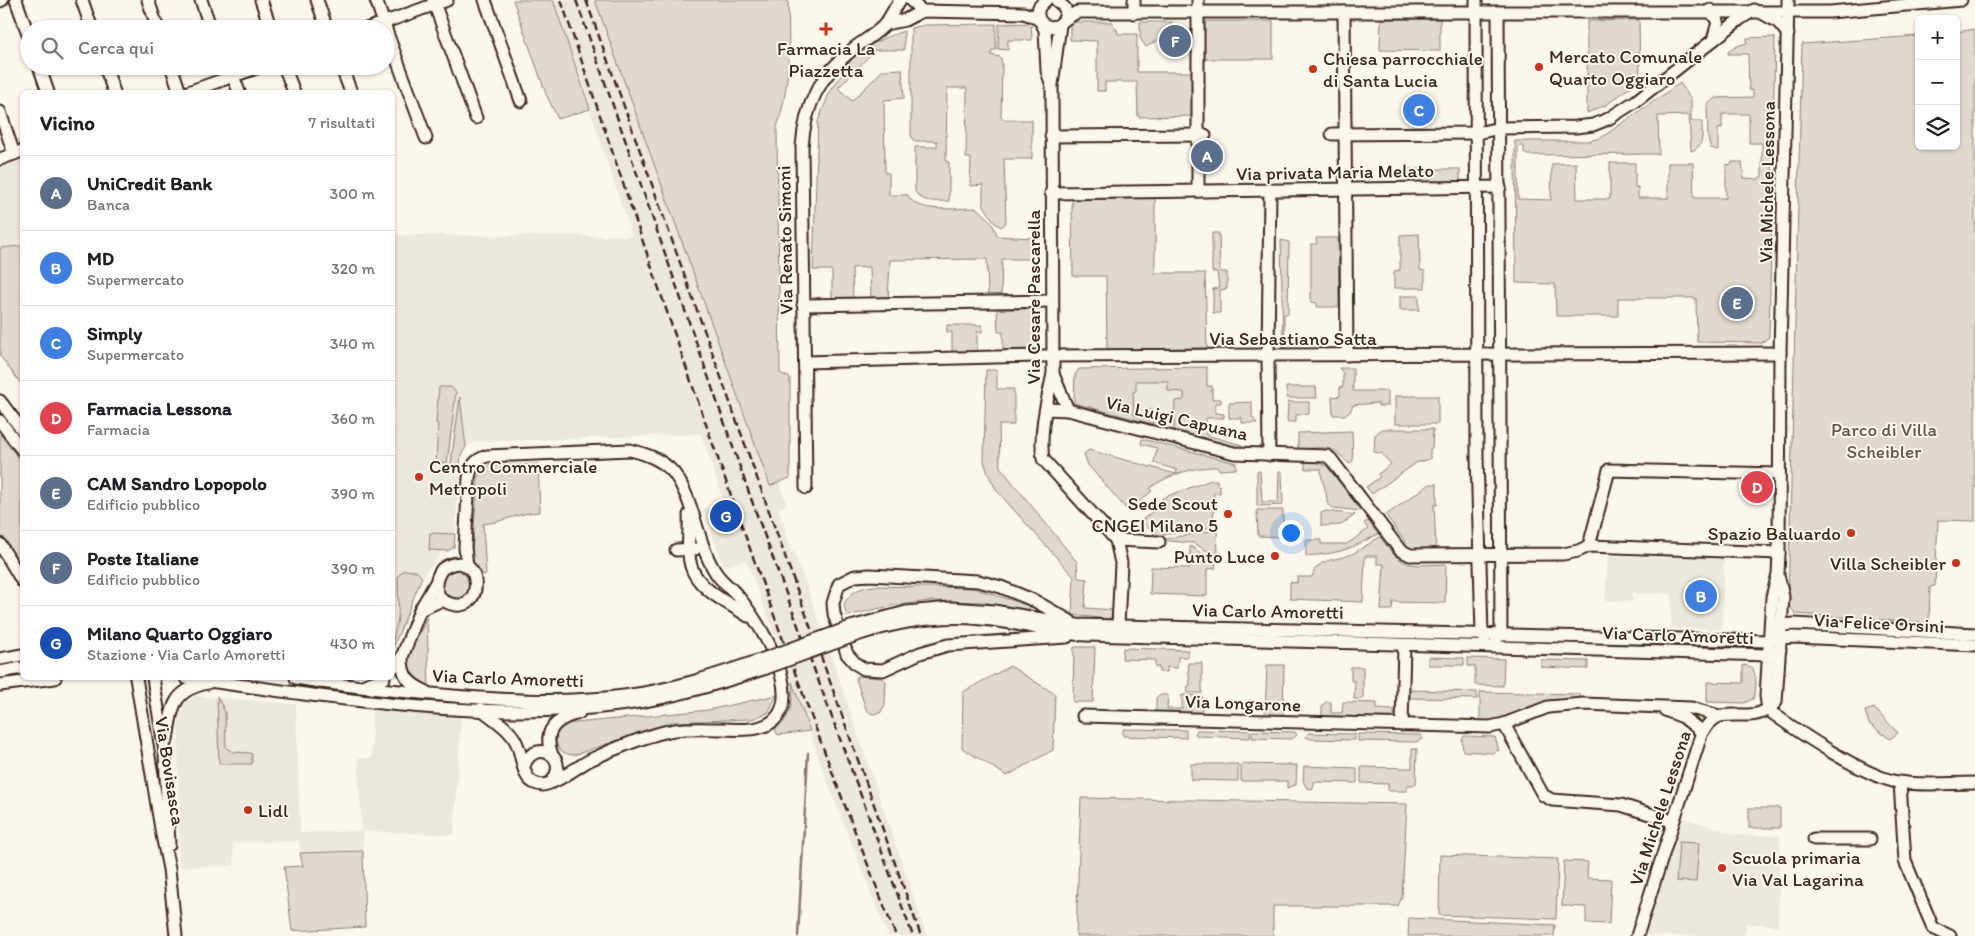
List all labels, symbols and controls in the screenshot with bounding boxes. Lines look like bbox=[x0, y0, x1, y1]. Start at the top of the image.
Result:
map controls bbox=[1915, 15, 1960, 150]
button: + bbox=[1915, 15, 1960, 60]
search box bbox=[20, 20, 395, 75]
pin: F bbox=[1159, 22, 1191, 60]
marker: Farmacia La Piazzetta bbox=[820, 23, 832, 35]
icon: search bbox=[38, 34, 66, 62]
text: Cerca qui bbox=[78, 36, 154, 59]
place label: Farmacia La Piazzetta bbox=[777, 37, 875, 82]
place label: Mercato Comunale Quarto Oggiaro bbox=[1549, 45, 1702, 90]
place label: Chiesa parrocchiale di Santa Lucia bbox=[1323, 47, 1483, 92]
button: − bbox=[1915, 60, 1960, 105]
marker: Mercato Comunale Quarto Oggiaro bbox=[1533, 61, 1545, 73]
marker: Chiesa parrocchiale di Santa Lucia bbox=[1307, 63, 1319, 75]
pin: C bbox=[1403, 91, 1435, 129]
street label: Via Michele Lessona bbox=[1754, 101, 1780, 263]
button: layers bbox=[1915, 105, 1960, 150]
text: Vicino bbox=[40, 110, 95, 135]
text: 7 risultati bbox=[308, 113, 375, 132]
pin: A bbox=[1191, 137, 1223, 175]
street label: Via privata Maria Melato bbox=[1236, 159, 1434, 185]
street label: Via Renato Simoni bbox=[772, 165, 798, 315]
text: UniCredit Bank bbox=[87, 172, 212, 195]
text: A bbox=[51, 184, 61, 203]
text: 300 m bbox=[330, 184, 375, 203]
text: Banca bbox=[87, 195, 130, 214]
street label: Via Cesare Pascarella bbox=[1022, 209, 1045, 384]
text: MD bbox=[87, 247, 114, 270]
text: B bbox=[51, 259, 61, 278]
text: 320 m bbox=[331, 259, 375, 278]
text: Supermercato bbox=[87, 270, 184, 289]
pin: E bbox=[1721, 284, 1753, 322]
text: Simply bbox=[87, 322, 142, 345]
street label: Via Sebastiano Satta bbox=[1209, 327, 1377, 350]
text: C bbox=[51, 334, 61, 353]
text: 340 m bbox=[330, 334, 375, 353]
text: Supermercato bbox=[87, 345, 184, 364]
street label: Via Luigi Capuana bbox=[1104, 390, 1251, 446]
text: Farmacia Lessona bbox=[87, 397, 232, 420]
text: D bbox=[51, 409, 61, 428]
text: 360 m bbox=[331, 409, 375, 428]
park label: Parco di Villa Scheibler bbox=[1831, 418, 1937, 463]
text: Farmacia bbox=[87, 420, 150, 439]
place label: Centro Commerciale Metropoli bbox=[429, 455, 597, 500]
pin: D bbox=[1741, 468, 1773, 506]
marker: Centro Commerciale Metropoli bbox=[413, 471, 425, 483]
text: CAM Sandro Lopopolo bbox=[87, 472, 267, 495]
text: E bbox=[52, 484, 60, 503]
text: 390 m bbox=[331, 484, 375, 503]
place label: Sede Scout CNGEI Milano 5 bbox=[1092, 492, 1218, 537]
text: Edificio pubblico bbox=[87, 495, 200, 514]
pin: G bbox=[710, 497, 742, 535]
marker: Sede Scout CNGEI Milano 5 bbox=[1222, 508, 1234, 520]
your location bbox=[1278, 520, 1304, 546]
place label: Spazio Baluardo bbox=[1708, 522, 1841, 545]
marker: Spazio Baluardo bbox=[1845, 527, 1857, 539]
place label: Punto Luce bbox=[1174, 545, 1265, 568]
text: Poste Italiane bbox=[87, 547, 199, 570]
marker: Punto Luce bbox=[1269, 550, 1281, 562]
place label: Villa Scheibler bbox=[1830, 552, 1946, 575]
marker: Villa Scheibler bbox=[1950, 557, 1962, 569]
text: F bbox=[52, 559, 60, 578]
text: 390 m bbox=[331, 559, 375, 578]
text: Edificio pubblico bbox=[87, 570, 200, 589]
pin: B bbox=[1685, 577, 1717, 615]
street label: Via Carlo Amoretti bbox=[1192, 598, 1344, 624]
street label: Via Felice Orsini bbox=[1813, 608, 1945, 638]
street label: Via Carlo Amoretti bbox=[1602, 621, 1754, 649]
text: Milano Quarto Oggiaro bbox=[87, 622, 272, 645]
text: G bbox=[50, 634, 62, 653]
text: 430 m bbox=[330, 634, 375, 653]
text: Stazione · Via Carlo Amoretti bbox=[87, 645, 285, 664]
street label: Via Carlo Amoretti bbox=[432, 664, 584, 692]
street label: Via Longarone bbox=[1184, 689, 1302, 717]
street label: Via Bovisasca bbox=[150, 715, 190, 827]
street label: Via Michele Lessona bbox=[1624, 728, 1696, 888]
place label: Lidl bbox=[258, 799, 289, 822]
marker: Lidl bbox=[242, 804, 254, 816]
place label: Scuola primaria Via Val Lagarina bbox=[1732, 846, 1864, 891]
marker: Scuola primaria Via Val Lagarina bbox=[1716, 862, 1728, 874]

